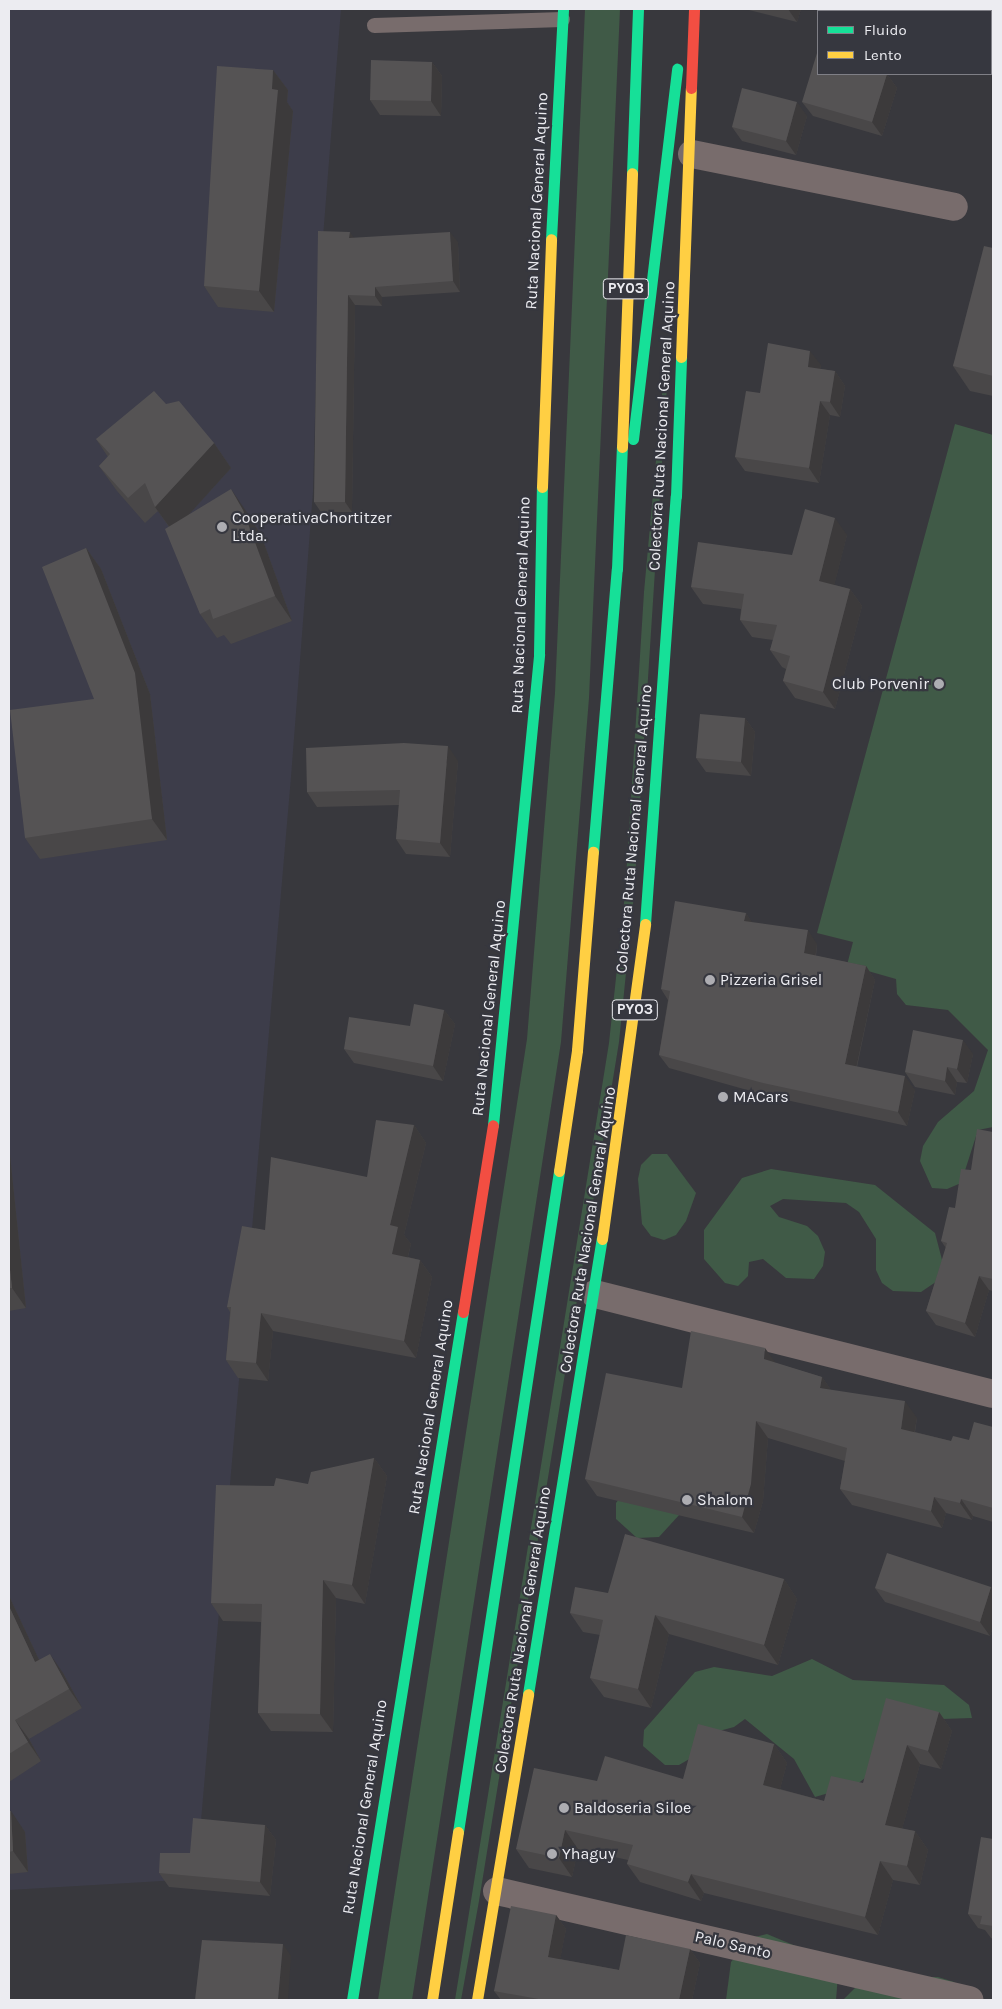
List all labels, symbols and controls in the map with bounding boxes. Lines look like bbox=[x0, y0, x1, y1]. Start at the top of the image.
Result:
legend bbox=[817, 10, 992, 75]
text: Fluido bbox=[864, 21, 907, 39]
text: Lento bbox=[864, 46, 902, 64]
street label: Ruta Nacional General Aquino bbox=[522, 92, 552, 310]
road number: PY03 bbox=[602, 276, 650, 302]
street label: Colectora Ruta Nacional General Aquino bbox=[645, 281, 679, 571]
street label: Ruta Nacional General Aquino bbox=[508, 496, 534, 714]
place label: CooperativaChortitzer Ltda. bbox=[232, 508, 391, 546]
marker: CooperativaChortitzer Ltda. bbox=[216, 521, 228, 533]
place label: Club Porvenir bbox=[832, 674, 929, 694]
marker: Club Porvenir bbox=[933, 678, 945, 690]
street label: Colectora Ruta Nacional General Aquino bbox=[612, 684, 656, 974]
street label: Ruta Nacional General Aquino bbox=[468, 899, 510, 1117]
place label: Pizzeria Grisel bbox=[720, 970, 822, 990]
marker: Pizzeria Grisel bbox=[704, 974, 716, 986]
road number: PY03 bbox=[611, 998, 659, 1022]
street label: Colectora Ruta Nacional General Aquino bbox=[556, 1085, 620, 1375]
place label: MACars bbox=[733, 1087, 789, 1107]
marker: MACars bbox=[717, 1091, 729, 1103]
street label: Ruta Nacional General Aquino bbox=[405, 1298, 457, 1516]
street label: Colectora Ruta Nacional General Aquino bbox=[491, 1485, 555, 1775]
place label: Shalom bbox=[697, 1490, 753, 1510]
marker: Shalom bbox=[681, 1494, 693, 1506]
street label: Ruta Nacional General Aquino bbox=[339, 1698, 391, 1916]
place label: Baldoseria Siloe bbox=[574, 1798, 691, 1818]
marker: Baldoseria Siloe bbox=[558, 1802, 570, 1814]
place label: Yhaguy bbox=[562, 1844, 615, 1864]
marker: Yhaguy bbox=[546, 1848, 558, 1860]
street label: Palo Santo bbox=[693, 1927, 773, 1963]

